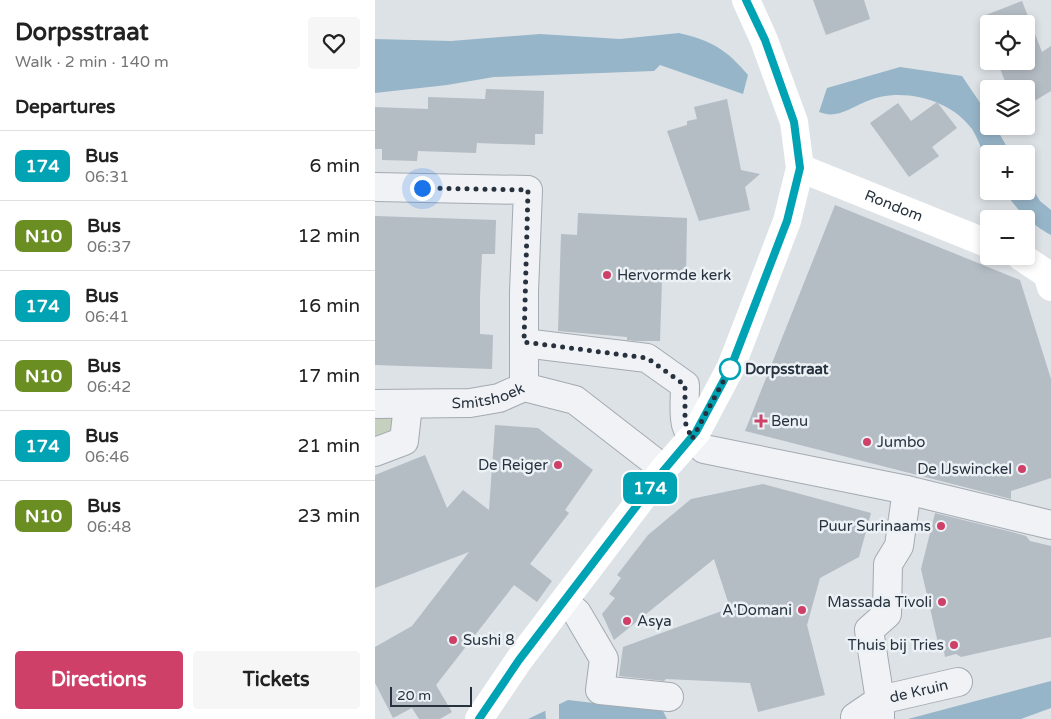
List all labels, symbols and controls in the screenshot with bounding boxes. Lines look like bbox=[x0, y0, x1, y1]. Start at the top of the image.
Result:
map controls bbox=[980, 15, 1035, 265]
button: locate bbox=[980, 15, 1035, 70]
button: heart bbox=[308, 17, 360, 69]
text: Dorpsstraat bbox=[15, 18, 149, 47]
text: Walk · 2 min · 140 m bbox=[15, 52, 169, 72]
button: layers bbox=[980, 80, 1035, 135]
text: Departures bbox=[15, 96, 115, 118]
text: Bus bbox=[85, 145, 119, 167]
button: + bbox=[980, 145, 1035, 200]
text: 174 bbox=[26, 155, 59, 177]
text: 6 min bbox=[309, 155, 360, 177]
text: 06:31 bbox=[85, 167, 129, 187]
your location bbox=[410, 176, 435, 201]
street label: Rondom bbox=[862, 186, 926, 225]
button: − bbox=[980, 210, 1035, 265]
text: Bus bbox=[87, 215, 121, 237]
text: N10 bbox=[25, 225, 62, 247]
text: 12 min bbox=[297, 225, 360, 247]
text: 06:37 bbox=[87, 237, 131, 257]
place label: Hervormde kerk bbox=[617, 266, 731, 284]
marker: Hervormde kerk bbox=[601, 269, 613, 281]
text: Bus bbox=[85, 285, 119, 307]
text: 174 bbox=[26, 295, 59, 317]
text: 16 min bbox=[297, 295, 360, 317]
text: 06:41 bbox=[85, 307, 129, 327]
text: Bus bbox=[87, 355, 121, 377]
marker: Dorpsstraat bbox=[719, 358, 741, 380]
place label: Dorpsstraat bbox=[745, 360, 829, 379]
text: N10 bbox=[25, 365, 62, 387]
text: 17 min bbox=[297, 365, 360, 387]
text: 06:42 bbox=[87, 377, 131, 397]
street label: Smitshoek bbox=[452, 379, 527, 412]
place label: Benu bbox=[771, 412, 808, 430]
marker: Benu bbox=[755, 415, 767, 427]
text: Bus bbox=[85, 425, 119, 447]
place label: Jumbo bbox=[877, 433, 925, 451]
text: 174 bbox=[26, 435, 59, 457]
text: 21 min bbox=[297, 435, 360, 457]
marker: Jumbo bbox=[861, 436, 873, 448]
text: 06:46 bbox=[85, 447, 129, 467]
place label: De Reiger bbox=[478, 456, 548, 474]
marker: De Reiger bbox=[552, 459, 564, 471]
place label: De IJswinckel bbox=[917, 460, 1012, 478]
marker: De IJswinckel bbox=[1016, 463, 1028, 475]
line badge: 174 bbox=[621, 472, 679, 504]
text: 174 bbox=[633, 477, 667, 499]
text: Bus bbox=[87, 495, 121, 517]
text: N10 bbox=[25, 505, 62, 527]
text: 23 min bbox=[297, 505, 360, 527]
text: 06:48 bbox=[87, 517, 131, 537]
place label: Puur Surinaams bbox=[818, 517, 931, 535]
marker: Puur Surinaams bbox=[935, 520, 947, 532]
place label: Massada Tivoli bbox=[827, 593, 932, 611]
marker: Massada Tivoli bbox=[936, 596, 948, 608]
place label: A'Domani bbox=[722, 601, 792, 619]
marker: A'Domani bbox=[796, 604, 808, 616]
place label: Asya bbox=[637, 612, 672, 630]
marker: Asya bbox=[621, 615, 633, 627]
place label: Sushi 8 bbox=[463, 631, 515, 649]
marker: Sushi 8 bbox=[447, 634, 459, 646]
place label: Thuis bij Tries bbox=[848, 636, 944, 654]
marker: Thuis bij Tries bbox=[948, 639, 960, 651]
button: Directions bbox=[15, 651, 183, 709]
button: Tickets bbox=[193, 651, 360, 709]
street label: de Kruin bbox=[888, 676, 950, 707]
scale bar bbox=[390, 684, 473, 707]
text: 20 m bbox=[397, 687, 431, 704]

